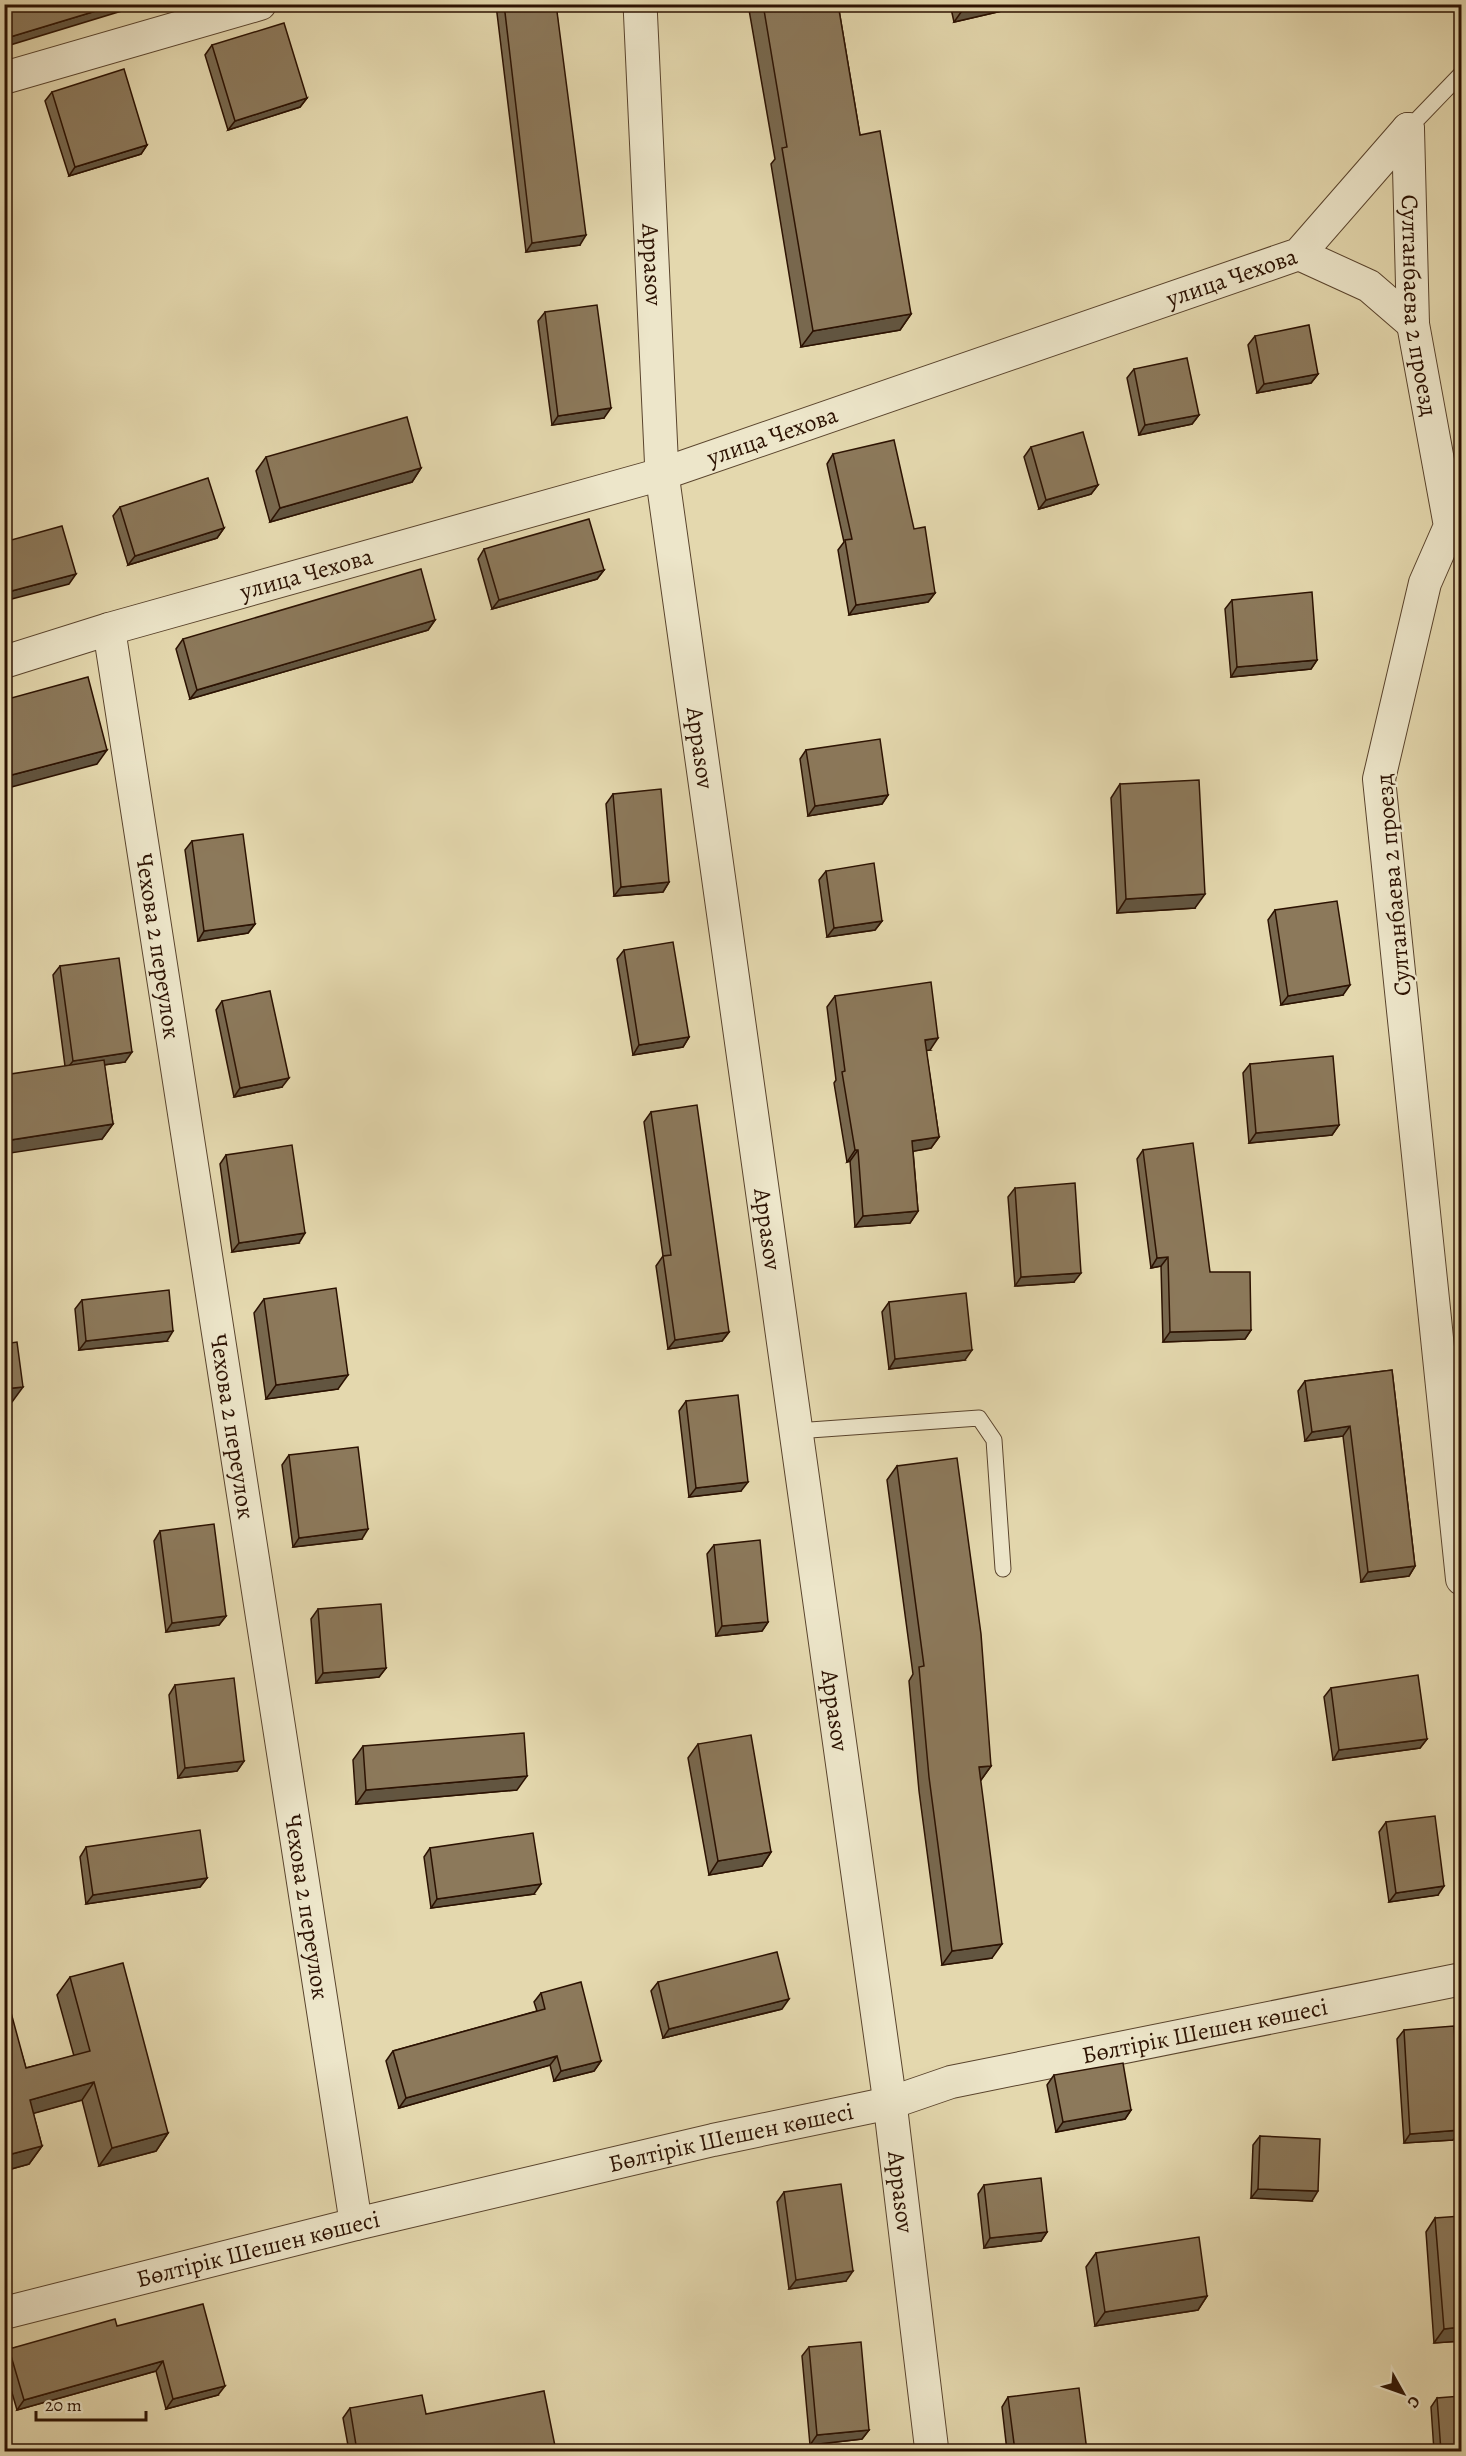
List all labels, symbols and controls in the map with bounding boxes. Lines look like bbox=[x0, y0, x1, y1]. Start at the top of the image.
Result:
street label: Султанбаева 2 проезд bbox=[1394, 194, 1446, 419]
street label: Appasov bbox=[634, 222, 670, 307]
street label: улица Чехова bbox=[1161, 240, 1301, 315]
street label: улица Чехова bbox=[702, 399, 842, 474]
street label: улица Чехова bbox=[235, 540, 376, 608]
street label: Appasov bbox=[679, 704, 722, 791]
street label: Султанбаева 2 проезд bbox=[1367, 773, 1419, 997]
street label: Чехова 2 переулок bbox=[128, 851, 188, 1041]
street label: Appasov bbox=[746, 1185, 789, 1272]
street label: Чехова 2 переулок bbox=[202, 1332, 263, 1521]
street label: Appasov bbox=[813, 1667, 857, 1754]
street label: Чехова 2 переулок bbox=[277, 1812, 337, 2002]
street label: Бөлтірік Шешен көшесі bbox=[1079, 1990, 1330, 2071]
street label: Бөлтірік Шешен көшесі bbox=[605, 2095, 856, 2180]
street label: Appasov bbox=[880, 2148, 922, 2235]
street label: Бөлтірік Шешен көшесі bbox=[133, 2203, 383, 2295]
north arrow bbox=[1373, 2363, 1433, 2423]
scale bar bbox=[36, 2384, 146, 2422]
text: С bbox=[1402, 2391, 1425, 2413]
text: 20 m bbox=[45, 2393, 82, 2417]

